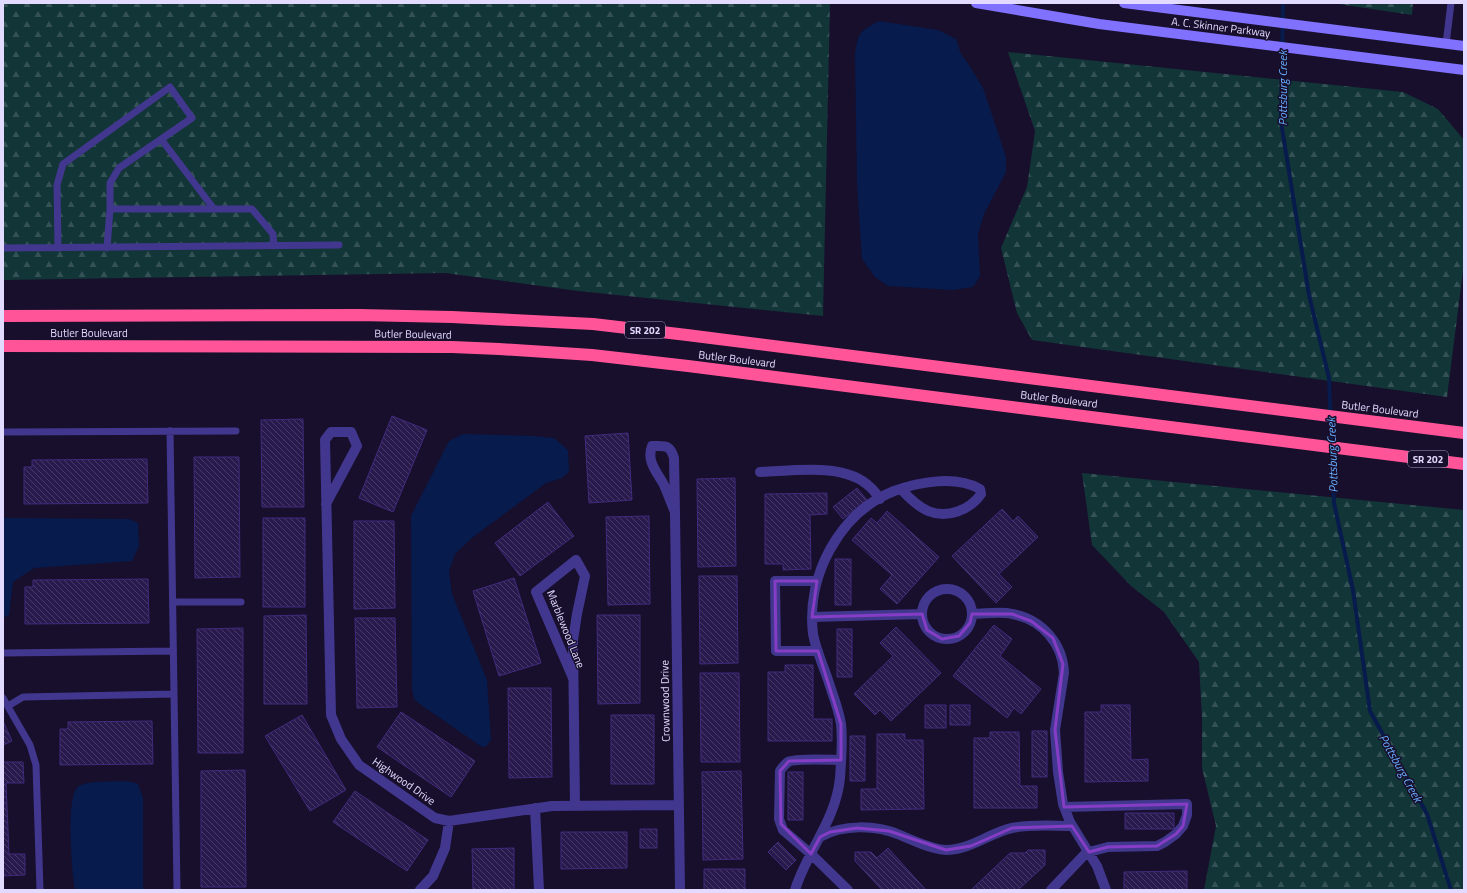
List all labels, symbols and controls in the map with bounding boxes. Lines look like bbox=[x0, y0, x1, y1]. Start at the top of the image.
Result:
street label: A. C. Skinner Parkway bbox=[1171, 13, 1272, 41]
water label: Pottsburg Creek bbox=[1273, 49, 1292, 126]
road number: SR 202 bbox=[625, 322, 665, 338]
street label: Butler Boulevard bbox=[50, 325, 128, 341]
street label: Butler Boulevard bbox=[374, 325, 452, 343]
street label: Butler Boulevard bbox=[698, 346, 777, 372]
street label: Butler Boulevard bbox=[1020, 386, 1099, 412]
street label: Butler Boulevard bbox=[1341, 396, 1420, 422]
water label: Pottsburg Creek bbox=[1321, 415, 1343, 493]
road number: SR 202 bbox=[1408, 451, 1448, 467]
street label: Marblewood Lane bbox=[543, 588, 589, 671]
street label: Crownwood Drive bbox=[656, 659, 674, 742]
water label: Pottsburg Creek bbox=[1374, 730, 1428, 807]
street label: Highwood Drive bbox=[369, 753, 439, 809]

